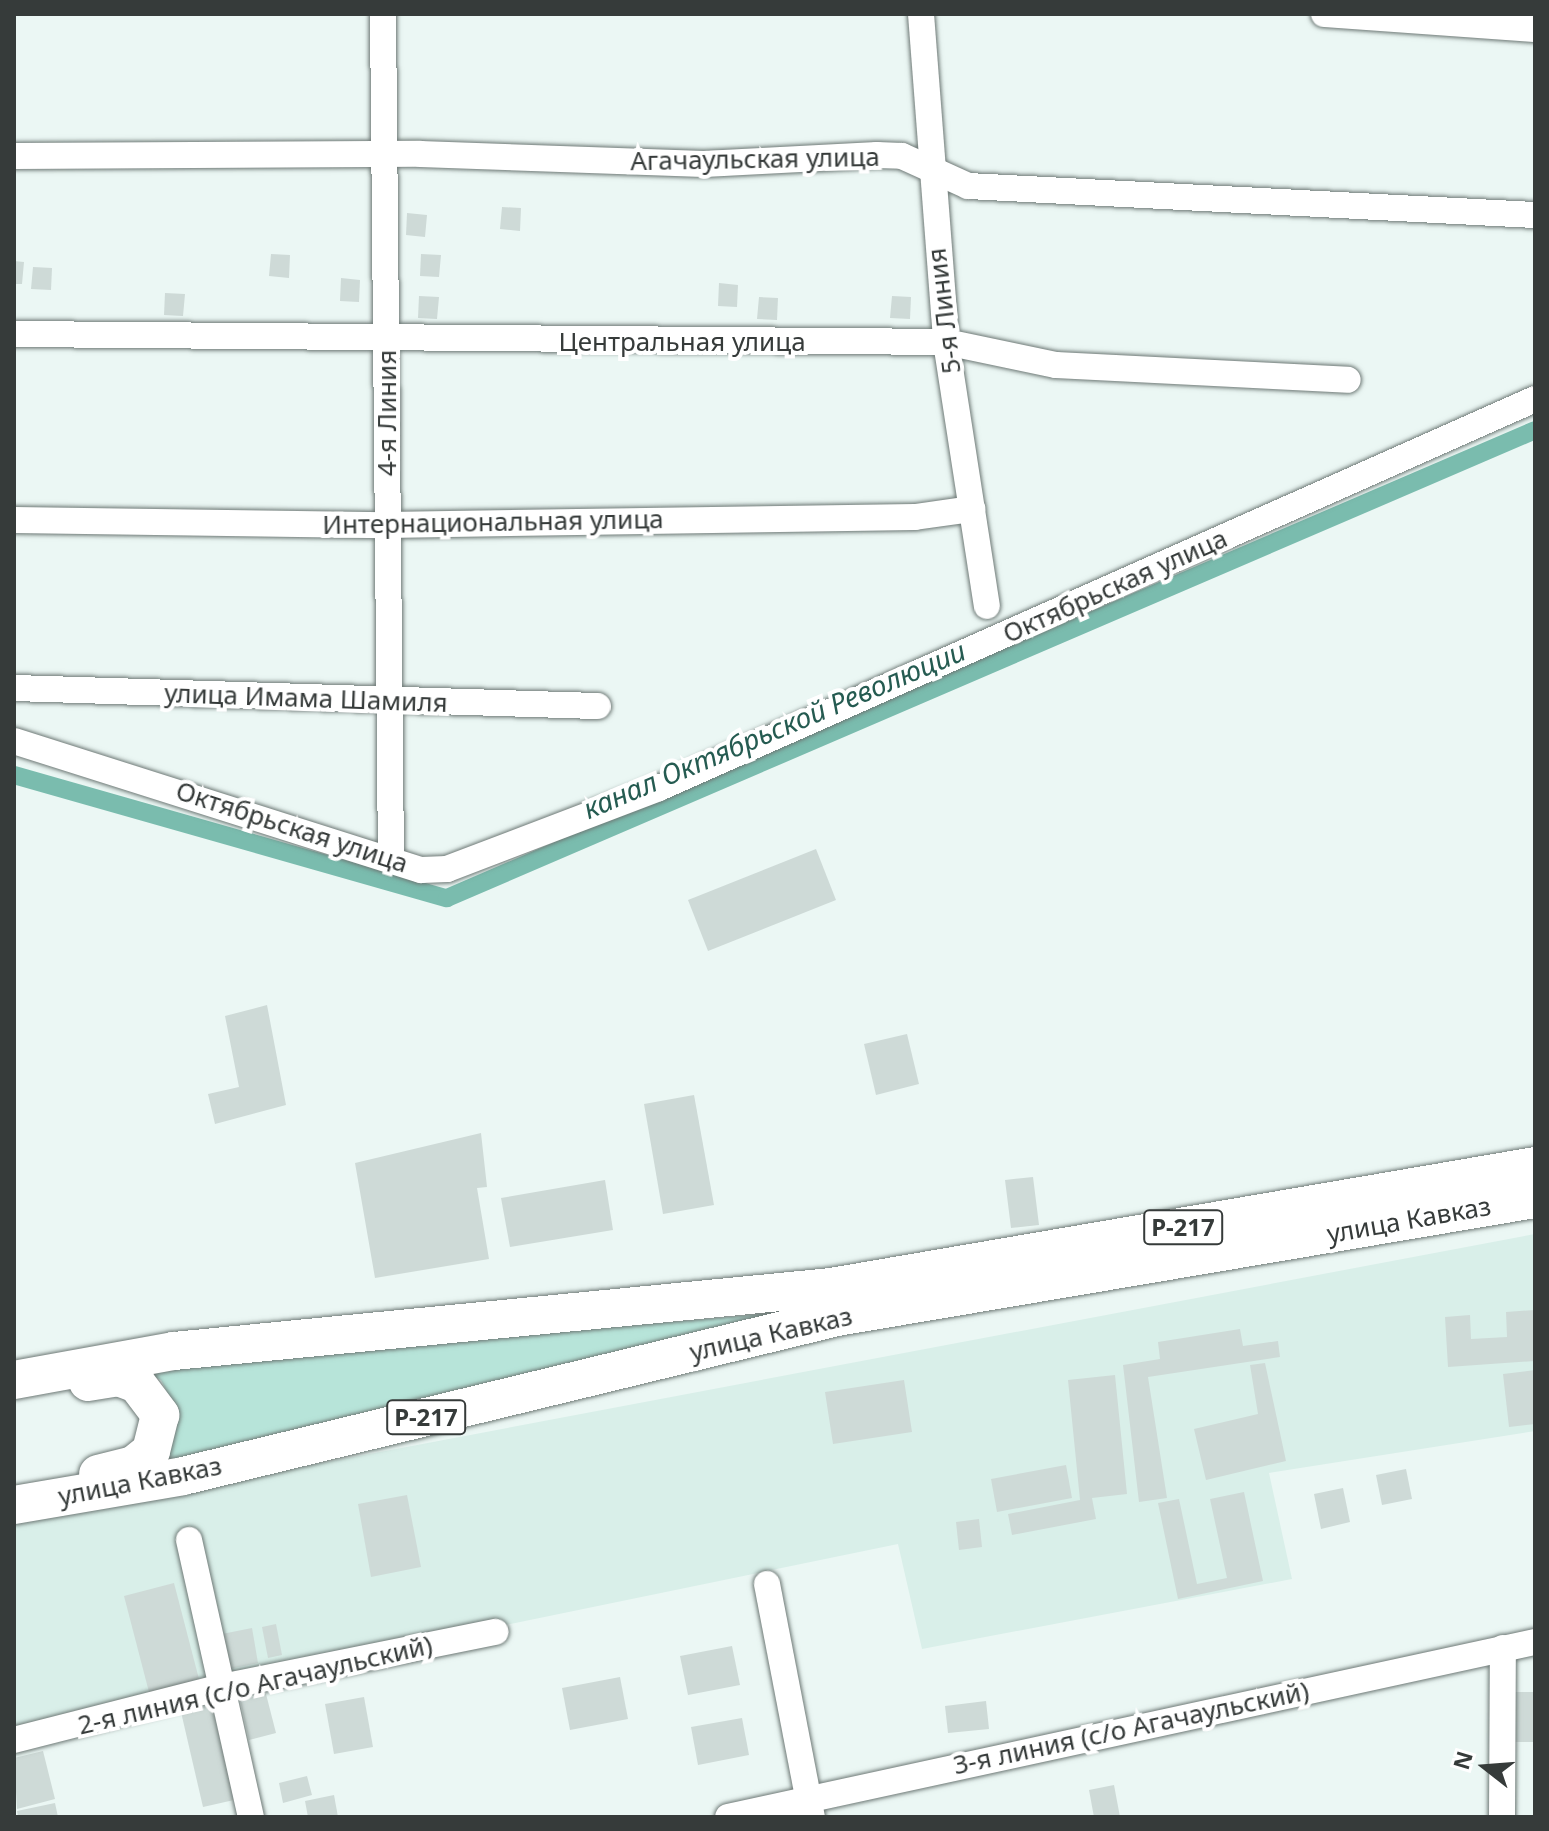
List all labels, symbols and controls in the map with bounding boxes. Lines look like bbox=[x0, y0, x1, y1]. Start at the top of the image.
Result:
street label: Агачаульская улица bbox=[630, 141, 880, 177]
street label: 5-я Линия bbox=[921, 246, 967, 376]
street label: Центральная улица bbox=[558, 326, 806, 358]
street label: 4-я Линия bbox=[371, 350, 403, 476]
street label: Интернациональная улица bbox=[322, 503, 664, 541]
street label: Октябрьская улица bbox=[998, 522, 1232, 650]
water label: канал Октябрьской Революции bbox=[578, 633, 970, 825]
street label: улица Имама Шамиля bbox=[164, 677, 448, 719]
street label: Октябрьская улица bbox=[172, 775, 412, 879]
street label: улица Кавказ bbox=[1325, 1190, 1493, 1250]
road number: Р-217 bbox=[1143, 1207, 1223, 1247]
street label: улица Кавказ bbox=[687, 1300, 855, 1368]
road number: Р-217 bbox=[386, 1397, 466, 1437]
street label: улица Кавказ bbox=[56, 1450, 224, 1512]
street label: 2-я линия (с/о Агачаульский) bbox=[75, 1629, 435, 1741]
street label: 3-я линия (с/о Агачаульский) bbox=[950, 1675, 1312, 1781]
north arrow bbox=[1445, 1727, 1525, 1807]
text: N bbox=[1445, 1747, 1479, 1773]

